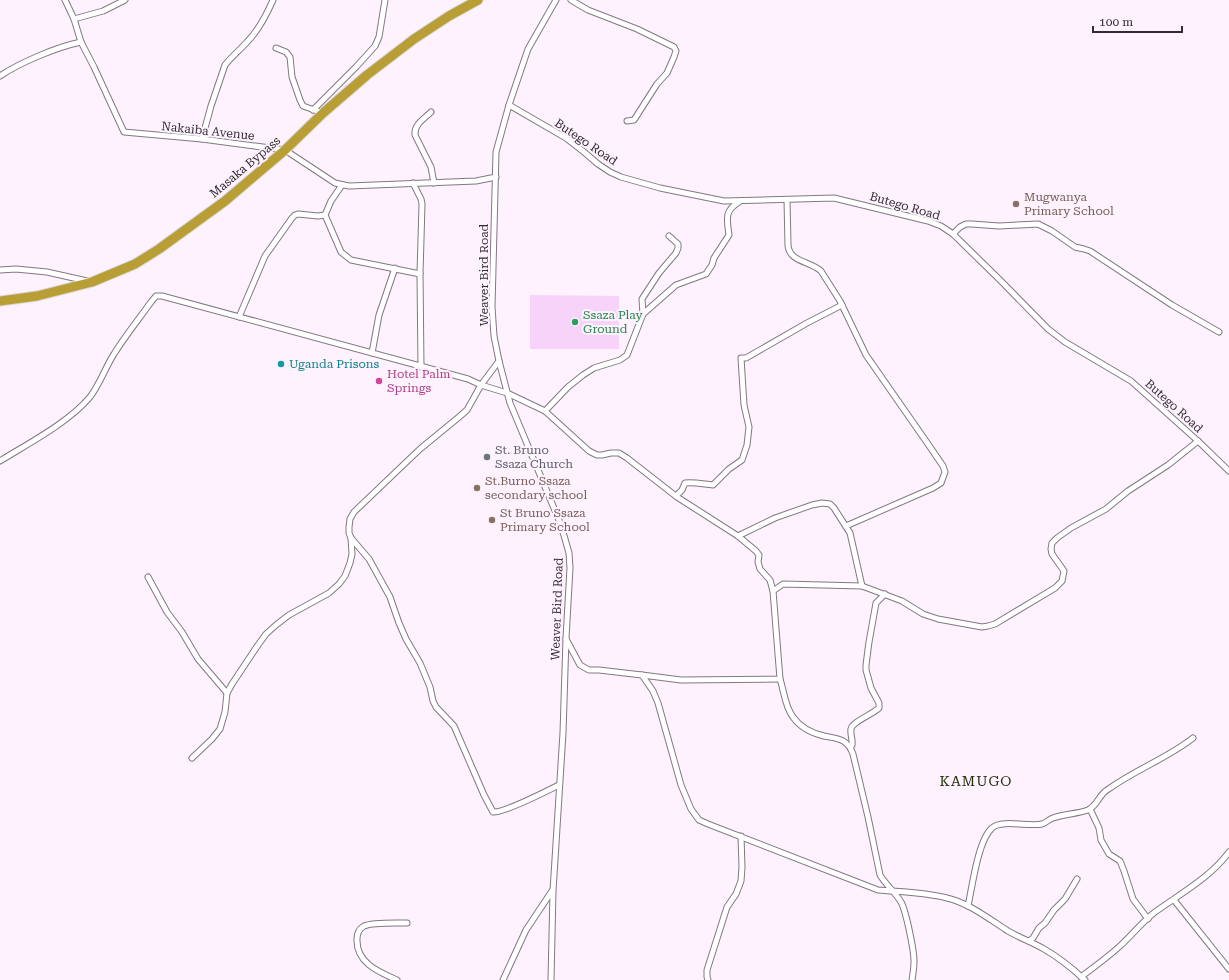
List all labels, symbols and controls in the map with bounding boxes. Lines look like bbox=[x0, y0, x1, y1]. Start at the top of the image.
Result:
scale bar bbox=[1093, 8, 1182, 34]
text: 100 m bbox=[1099, 15, 1133, 29]
street label: Butego Road bbox=[552, 116, 620, 168]
street label: Nakaiba Avenue bbox=[161, 119, 256, 143]
street label: Masaka Bypass bbox=[207, 133, 283, 200]
street label: Butego Road bbox=[868, 189, 942, 223]
place label: Mugwanya Primary School bbox=[1024, 190, 1114, 218]
marker: Mugwanya Primary School bbox=[1011, 199, 1021, 209]
street label: Weaver Bird Road bbox=[477, 223, 491, 326]
place label: Ssaza Play Ground bbox=[583, 308, 643, 336]
marker: Ssaza Play Ground bbox=[570, 317, 580, 327]
place label: Uganda Prisons bbox=[289, 357, 380, 371]
marker: Uganda Prisons bbox=[276, 359, 286, 369]
place label: Hotel Palm Springs bbox=[387, 367, 450, 395]
marker: Hotel Palm Springs bbox=[374, 376, 384, 386]
street label: Butego Road bbox=[1142, 376, 1206, 436]
place label: St. Bruno Ssaza Church bbox=[495, 443, 573, 471]
marker: St. Bruno Ssaza Church bbox=[482, 452, 492, 462]
place label: St.Burno Ssaza secondary school bbox=[485, 474, 587, 502]
marker: St.Burno Ssaza secondary school bbox=[472, 483, 482, 493]
place label: St Bruno Ssaza Primary School bbox=[500, 506, 590, 534]
marker: St Bruno Ssaza Primary School bbox=[487, 515, 497, 525]
street label: Weaver Bird Road bbox=[548, 557, 566, 660]
district label: KAMUGO bbox=[940, 773, 1012, 789]

